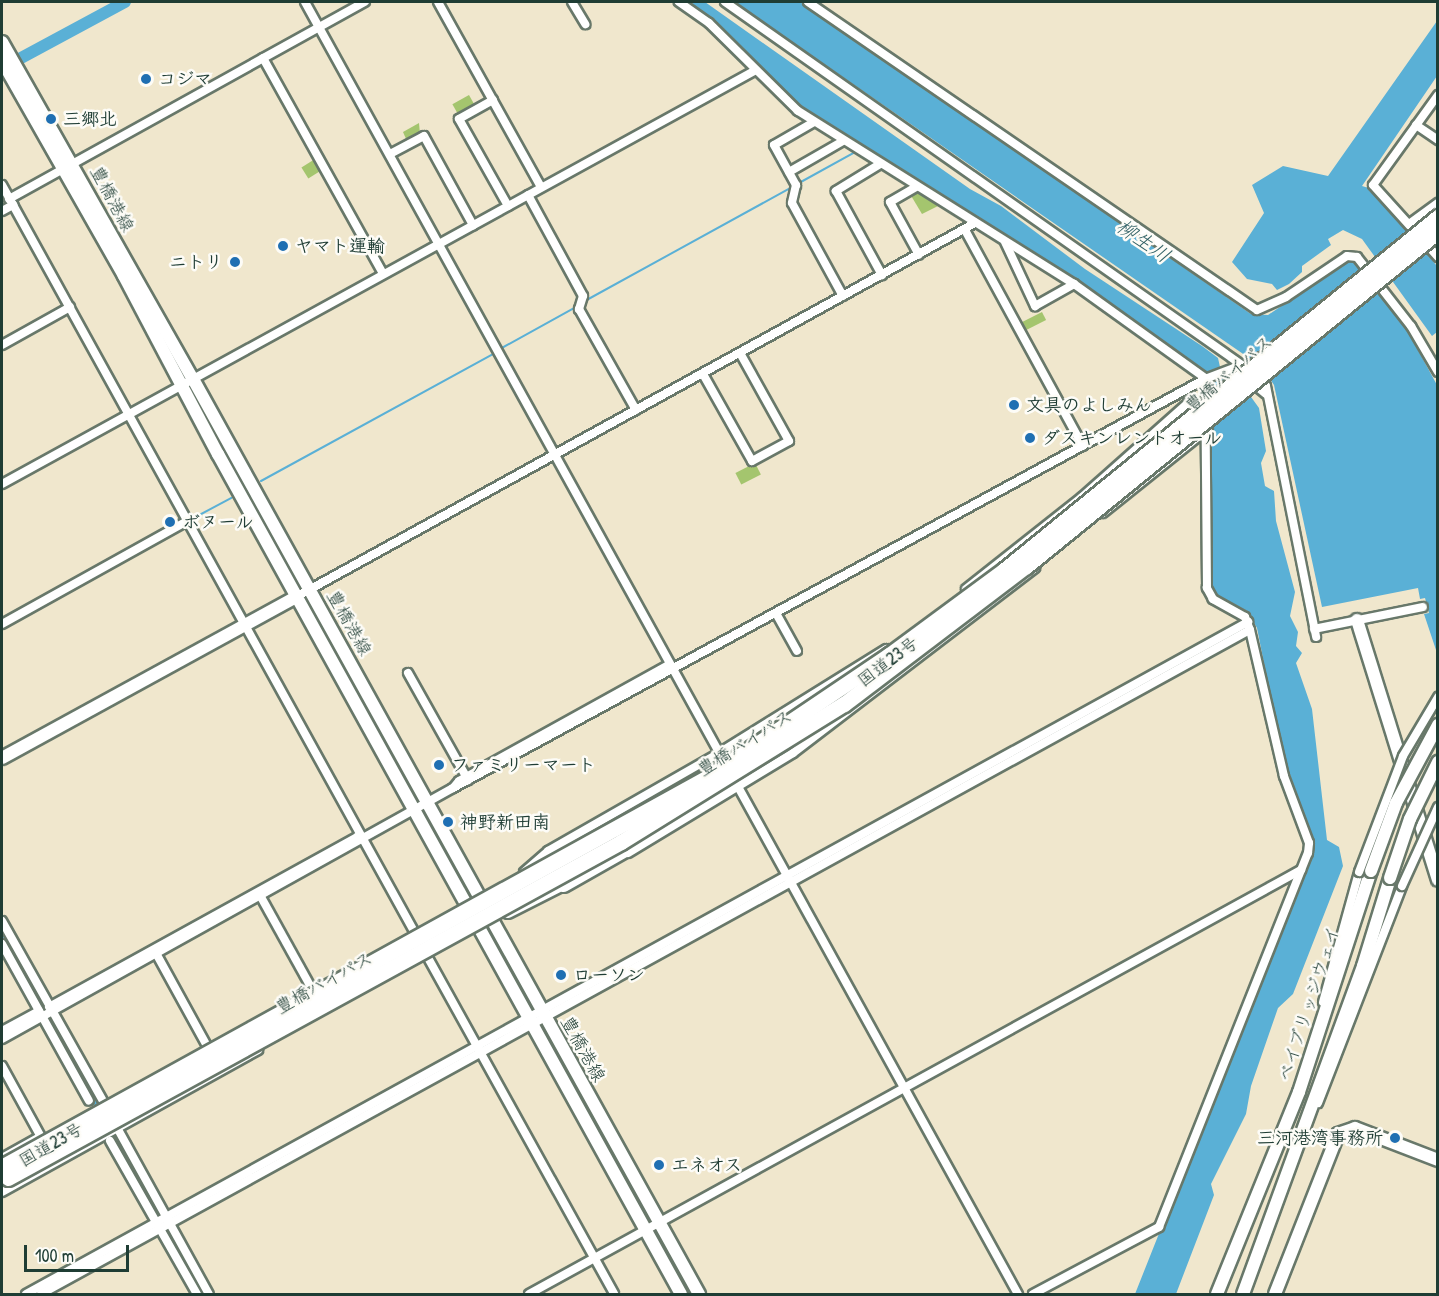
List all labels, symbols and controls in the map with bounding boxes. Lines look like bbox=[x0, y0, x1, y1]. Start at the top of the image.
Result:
place label: コジマ bbox=[158, 68, 212, 90]
marker: コジマ bbox=[139, 72, 153, 86]
place label: 三郷北 bbox=[63, 108, 117, 130]
marker: 三郷北 bbox=[44, 112, 58, 126]
street label: 豊橋港線 bbox=[86, 162, 138, 236]
water label: 柳生川 bbox=[1113, 213, 1175, 267]
place label: ヤマト運輸 bbox=[295, 235, 385, 257]
marker: ヤマト運輸 bbox=[276, 239, 290, 253]
place label: ニトリ bbox=[169, 251, 223, 273]
marker: ニトリ bbox=[228, 255, 242, 269]
street label: 豊橋バイパス bbox=[1181, 331, 1277, 417]
place label: 文具のよしみん bbox=[1026, 394, 1152, 416]
marker: 文具のよしみん bbox=[1007, 398, 1021, 412]
place label: ダスキンレントオール bbox=[1042, 427, 1222, 449]
marker: ダスキンレントオール bbox=[1023, 431, 1037, 445]
place label: ボヌール bbox=[182, 511, 254, 533]
marker: ボヌール bbox=[163, 515, 177, 529]
street label: 豊橋港線 bbox=[322, 586, 376, 660]
street label: 国道23号 bbox=[853, 632, 923, 692]
street label: 豊橋バイパス bbox=[693, 705, 797, 781]
place label: ファミリーマート bbox=[451, 754, 595, 776]
marker: ファミリーマート bbox=[432, 758, 446, 772]
place label: 神野新田南 bbox=[460, 811, 550, 833]
marker: 神野新田南 bbox=[441, 815, 455, 829]
street label: ベイブリッジウェイ bbox=[1274, 924, 1344, 1084]
street label: 豊橋バイパス bbox=[272, 947, 376, 1019]
place label: ローソン bbox=[573, 964, 645, 986]
marker: ローソン bbox=[554, 968, 568, 982]
street label: 豊橋港線 bbox=[556, 1012, 610, 1086]
street label: 国道23号 bbox=[15, 1118, 87, 1172]
place label: 三河港湾事務所 bbox=[1257, 1127, 1383, 1149]
marker: 三河港湾事務所 bbox=[1388, 1131, 1402, 1145]
place label: エネオス bbox=[671, 1154, 743, 1176]
marker: エネオス bbox=[652, 1158, 666, 1172]
scale bar bbox=[27, 1233, 132, 1271]
text: 100 m bbox=[35, 1243, 74, 1268]

